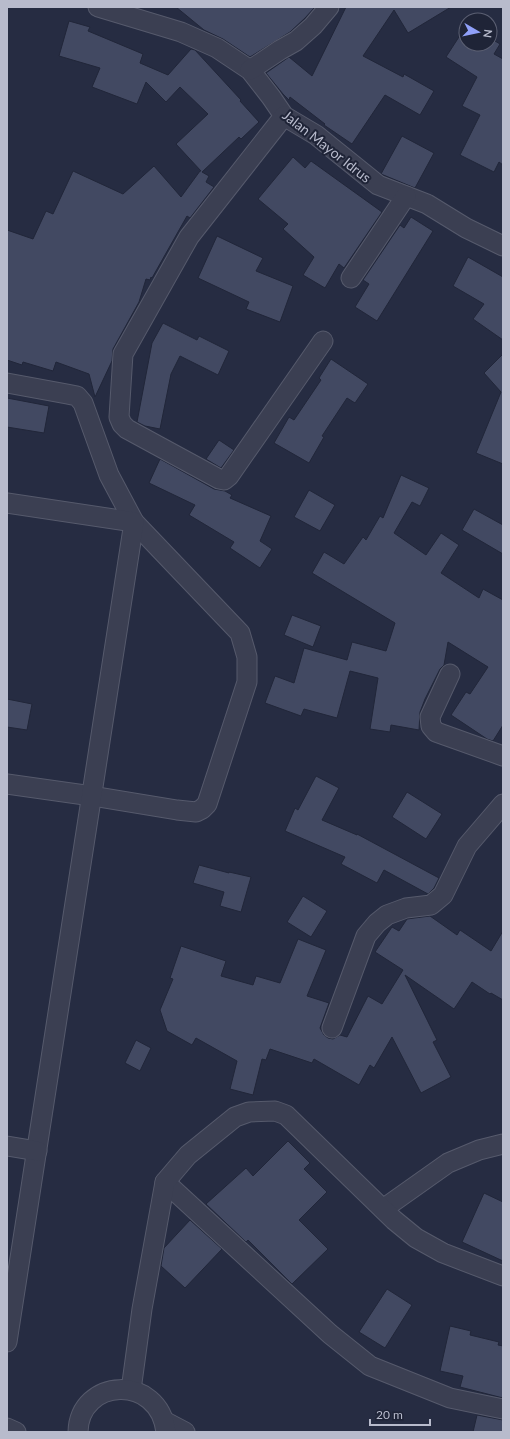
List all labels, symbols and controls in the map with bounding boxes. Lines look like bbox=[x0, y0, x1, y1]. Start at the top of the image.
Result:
north arrow bbox=[458, 12, 498, 52]
text: N bbox=[481, 28, 495, 39]
street label: Jalan Mayor Idrus bbox=[279, 106, 375, 186]
scale bar bbox=[370, 1401, 430, 1427]
text: 20 m bbox=[376, 1407, 403, 1422]

